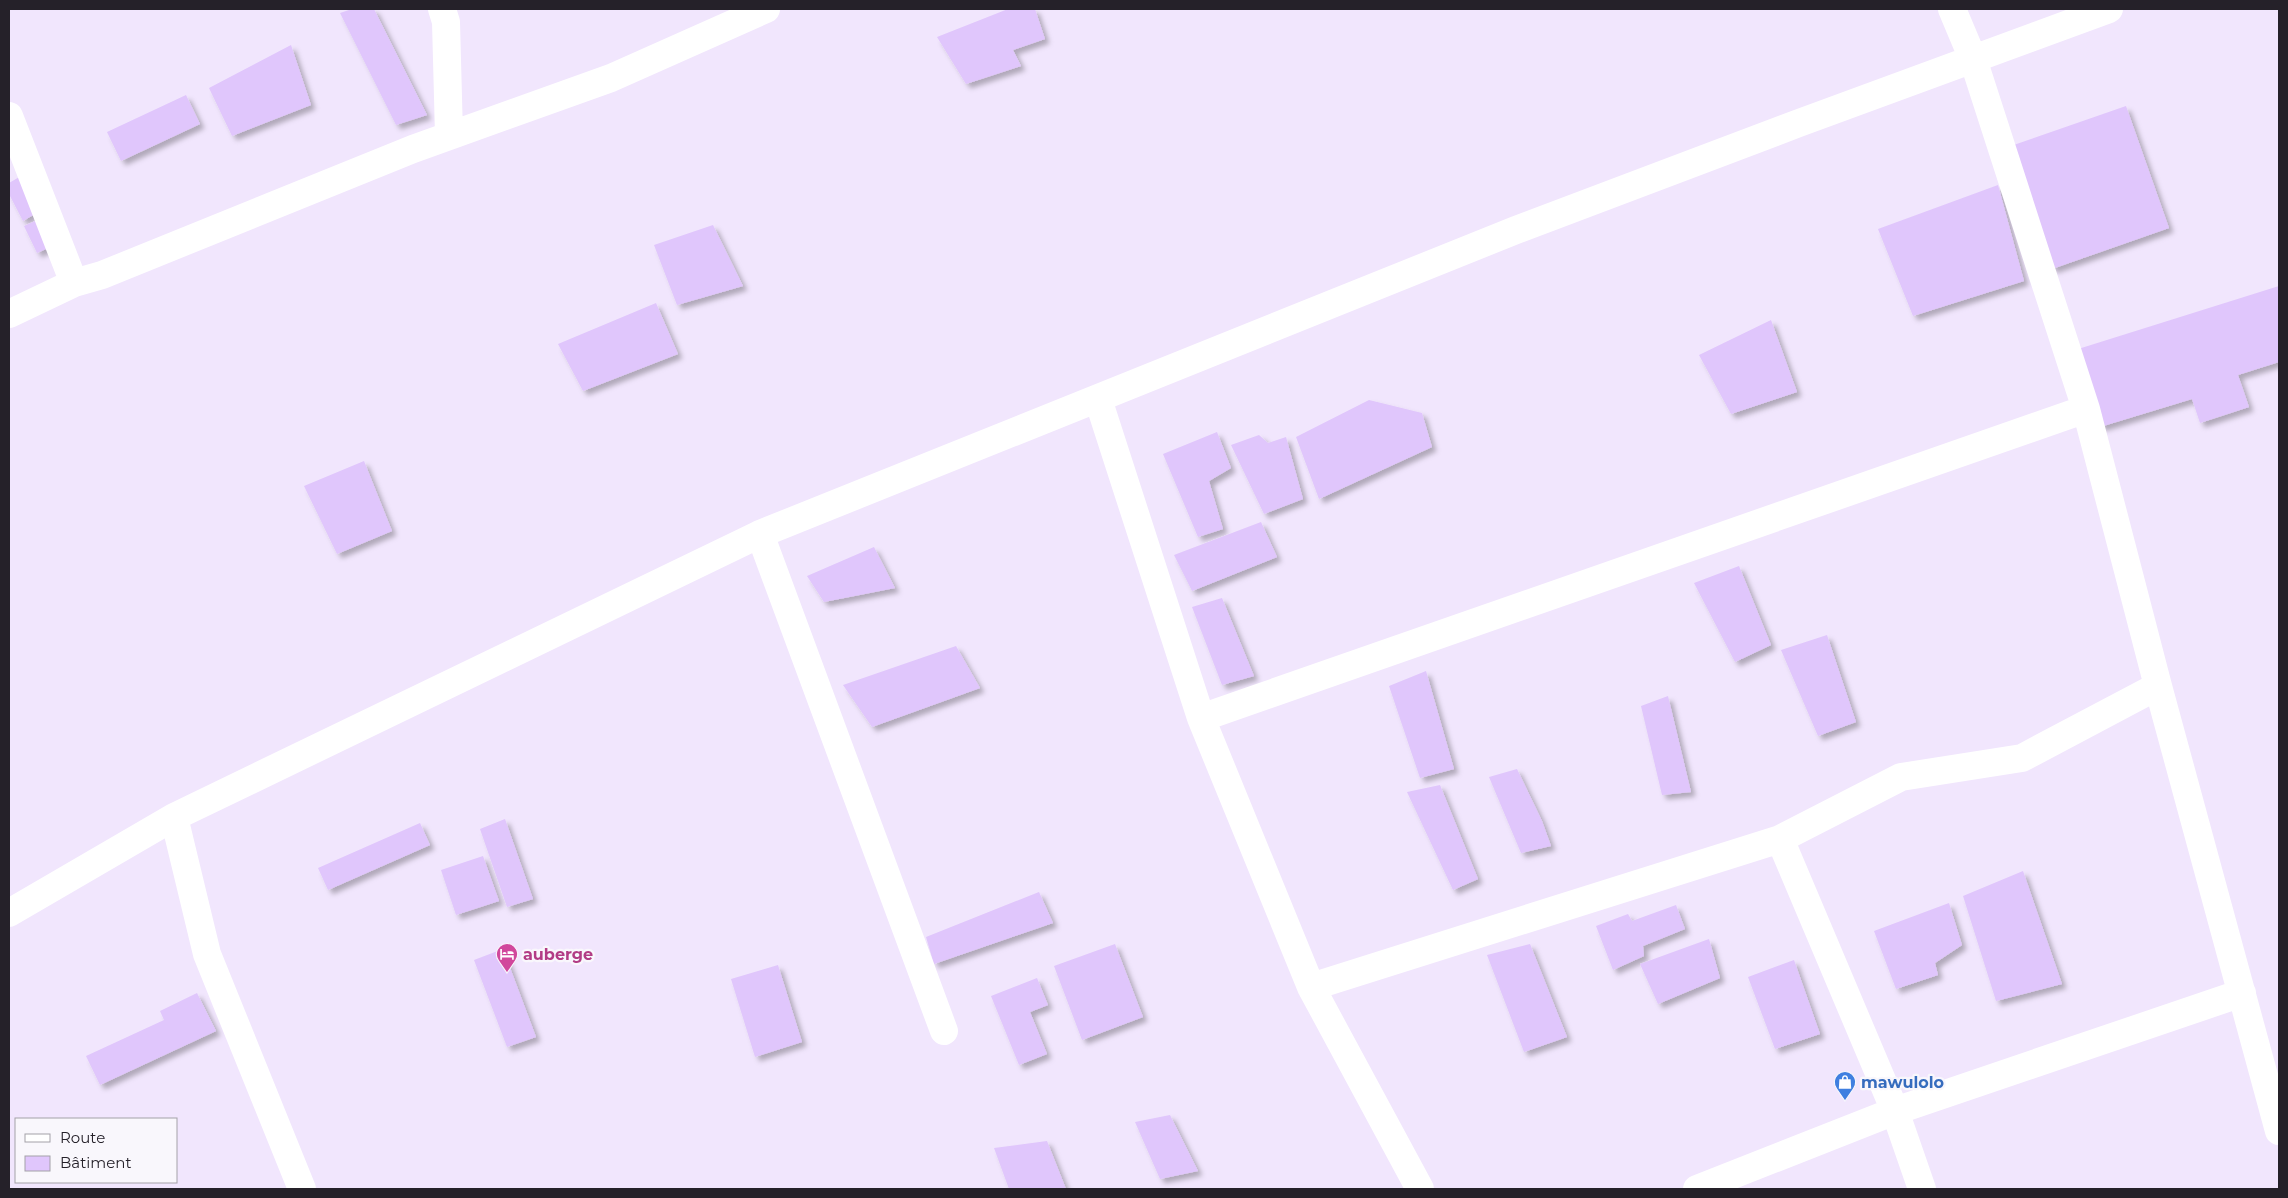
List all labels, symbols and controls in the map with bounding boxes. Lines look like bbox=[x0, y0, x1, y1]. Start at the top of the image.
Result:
hotel icon: auberge bbox=[495, 942, 519, 973]
place label: auberge bbox=[523, 945, 593, 964]
shop icon: mawulolo bbox=[1833, 1070, 1857, 1101]
place label: mawulolo bbox=[1861, 1073, 1944, 1092]
legend bbox=[15, 1118, 178, 1183]
text: Route bbox=[60, 1128, 105, 1147]
text: Bâtiment bbox=[60, 1153, 132, 1172]

